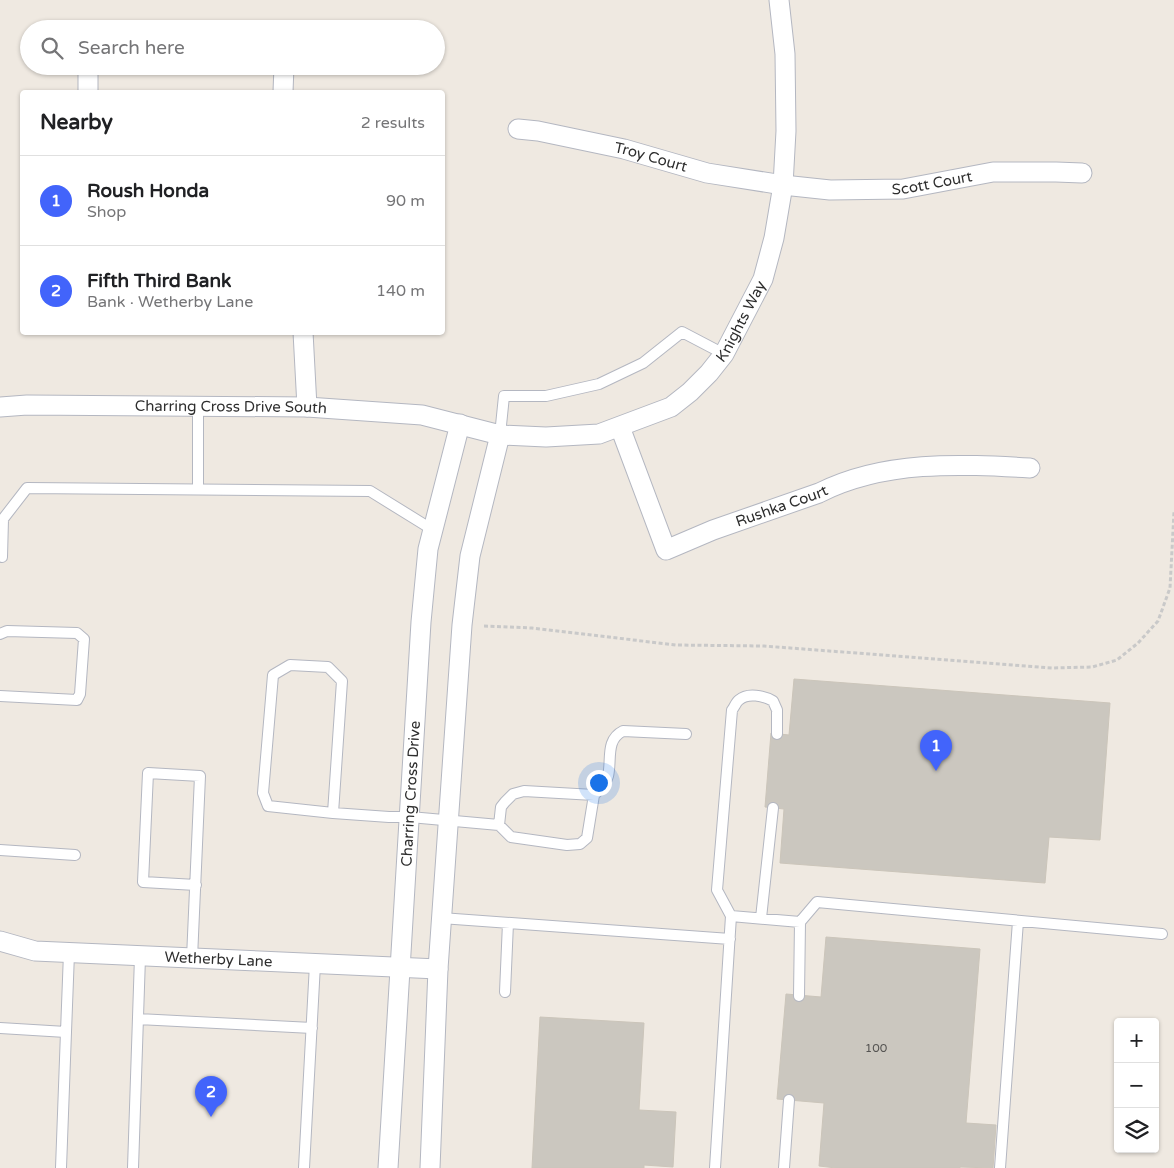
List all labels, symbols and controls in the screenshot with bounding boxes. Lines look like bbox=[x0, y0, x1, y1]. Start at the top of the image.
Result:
search box bbox=[20, 20, 445, 75]
icon: search bbox=[38, 34, 66, 62]
text: Search here bbox=[78, 37, 185, 59]
text: Nearby bbox=[40, 110, 113, 135]
text: 2 results bbox=[361, 113, 425, 133]
street label: Troy Court bbox=[613, 138, 690, 176]
street label: Scott Court bbox=[892, 167, 974, 198]
text: Roush Honda bbox=[87, 180, 209, 202]
text: 1 bbox=[51, 191, 61, 211]
text: 90 m bbox=[386, 191, 425, 211]
text: Shop bbox=[87, 202, 126, 222]
text: Fifth Third Bank bbox=[87, 270, 231, 292]
street label: Knights Way bbox=[712, 278, 770, 366]
text: 2 bbox=[51, 281, 61, 301]
text: 140 m bbox=[376, 281, 425, 301]
text: Bank · Wetherby Lane bbox=[87, 292, 253, 312]
street label: Charring Cross Drive South bbox=[135, 397, 328, 417]
street label: Rushka Court bbox=[733, 481, 831, 530]
street label: Charring Cross Drive bbox=[397, 720, 424, 867]
pin: 1 bbox=[920, 730, 952, 771]
your location bbox=[586, 770, 612, 796]
street label: Wetherby Lane bbox=[164, 948, 273, 971]
map controls bbox=[1114, 1018, 1159, 1153]
button: + bbox=[1114, 1018, 1159, 1063]
house number: 100 bbox=[865, 1041, 888, 1055]
button: − bbox=[1114, 1063, 1159, 1108]
pin: 2 bbox=[195, 1076, 227, 1117]
button: layers bbox=[1114, 1108, 1159, 1153]

